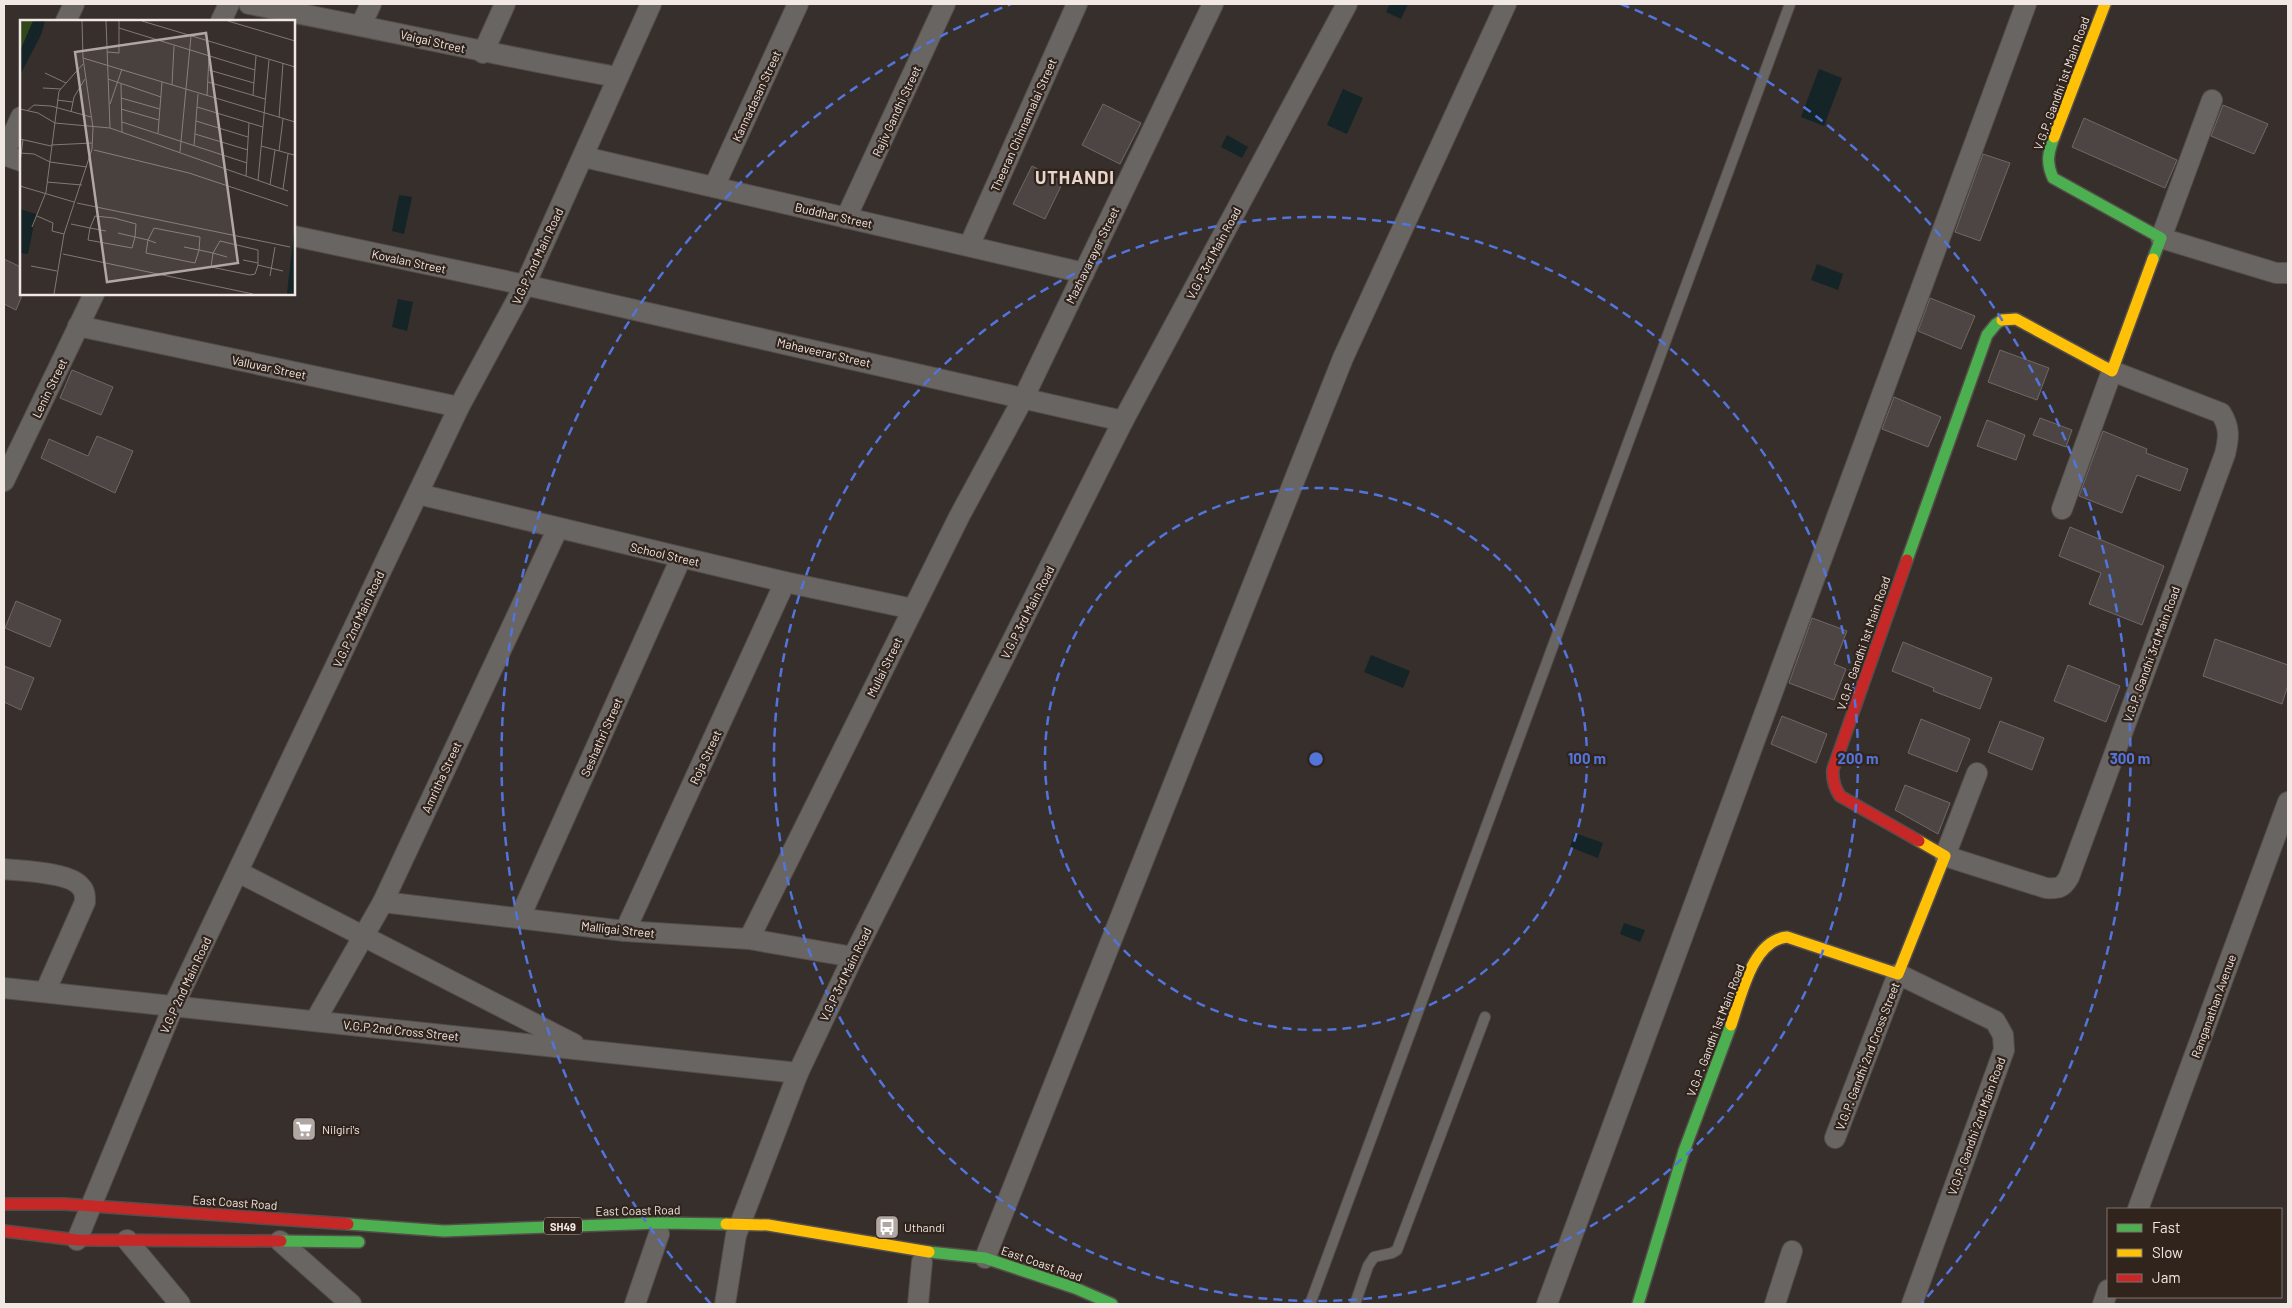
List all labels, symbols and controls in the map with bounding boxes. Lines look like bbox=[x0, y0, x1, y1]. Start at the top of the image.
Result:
street label: V.G.P. Gandhi 1st Main Road bbox=[2030, 14, 2092, 152]
inset map bbox=[20, 20, 295, 295]
street label: Vaigai Street bbox=[399, 27, 467, 55]
street label: Kannadasan Street bbox=[729, 48, 783, 144]
street label: Theeran Chinnamalai Street bbox=[987, 56, 1059, 194]
street label: Rajiv Gandhi Street bbox=[869, 63, 923, 159]
district label: UTHANDI bbox=[1035, 166, 1115, 188]
street label: Buddhar Street bbox=[794, 199, 874, 231]
street label: Mazhavarayar Street bbox=[1063, 204, 1121, 306]
street label: V.G.P 3rd Main Road bbox=[1183, 204, 1243, 302]
street label: V.G.P 2nd Main Road bbox=[509, 206, 565, 306]
street label: Kovalan Street bbox=[371, 246, 447, 276]
street label: Mahaveerar Street bbox=[776, 334, 872, 370]
street label: Valluvar Street bbox=[230, 352, 308, 382]
street label: Lenin Street bbox=[29, 356, 69, 420]
street label: School Street bbox=[629, 539, 701, 569]
street label: V.G.P 3rd Main Road bbox=[998, 563, 1056, 661]
street label: V.G.P 2nd Main Road bbox=[330, 569, 386, 669]
street label: V.G.P. Gandhi 1st Main Road bbox=[1833, 574, 1893, 712]
street label: V.G.P. Gandhi 3rd Main Road bbox=[2120, 584, 2182, 724]
street label: Mullai Street bbox=[863, 635, 905, 699]
street label: Seshathri Street bbox=[577, 695, 625, 779]
street label: Roja Street bbox=[686, 728, 724, 786]
street label: Amritha Street bbox=[418, 739, 464, 815]
text: 100 m bbox=[1568, 749, 1606, 767]
text: 200 m bbox=[1837, 749, 1879, 767]
text: 300 m bbox=[2110, 749, 2150, 767]
centre of rings bbox=[1307, 750, 1325, 768]
street label: Malligai Street bbox=[580, 918, 656, 940]
street label: V.G.P 3rd Main Road bbox=[816, 925, 874, 1023]
street label: V.G.P 2nd Main Road bbox=[157, 935, 213, 1035]
street label: Ranganathan Avenue bbox=[2188, 952, 2238, 1060]
street label: V.G.P. Gandhi 1st Main Road bbox=[1683, 962, 1747, 1098]
street label: V.G.P. Gandhi 2nd Cross Street bbox=[1832, 980, 1902, 1132]
street label: V.G.P 2nd Cross Street bbox=[342, 1017, 460, 1043]
street label: V.G.P. Gandhi 2nd Main Road bbox=[1944, 1055, 2008, 1197]
supermarket icon: Nilgiri's bbox=[291, 1116, 317, 1142]
place label: Nilgiri's bbox=[322, 1122, 360, 1136]
street label: East Coast Road bbox=[192, 1192, 278, 1212]
street label: East Coast Road bbox=[595, 1202, 681, 1218]
legend bbox=[2107, 1208, 2282, 1298]
bus stop icon: Uthandi bbox=[874, 1214, 900, 1240]
road number: SH49 bbox=[544, 1218, 582, 1234]
text: Fast bbox=[2152, 1218, 2180, 1236]
place label: Uthandi bbox=[904, 1220, 945, 1234]
street label: East Coast Road bbox=[1000, 1243, 1084, 1283]
text: Slow bbox=[2152, 1243, 2183, 1261]
text: Jam bbox=[2152, 1268, 2181, 1286]

